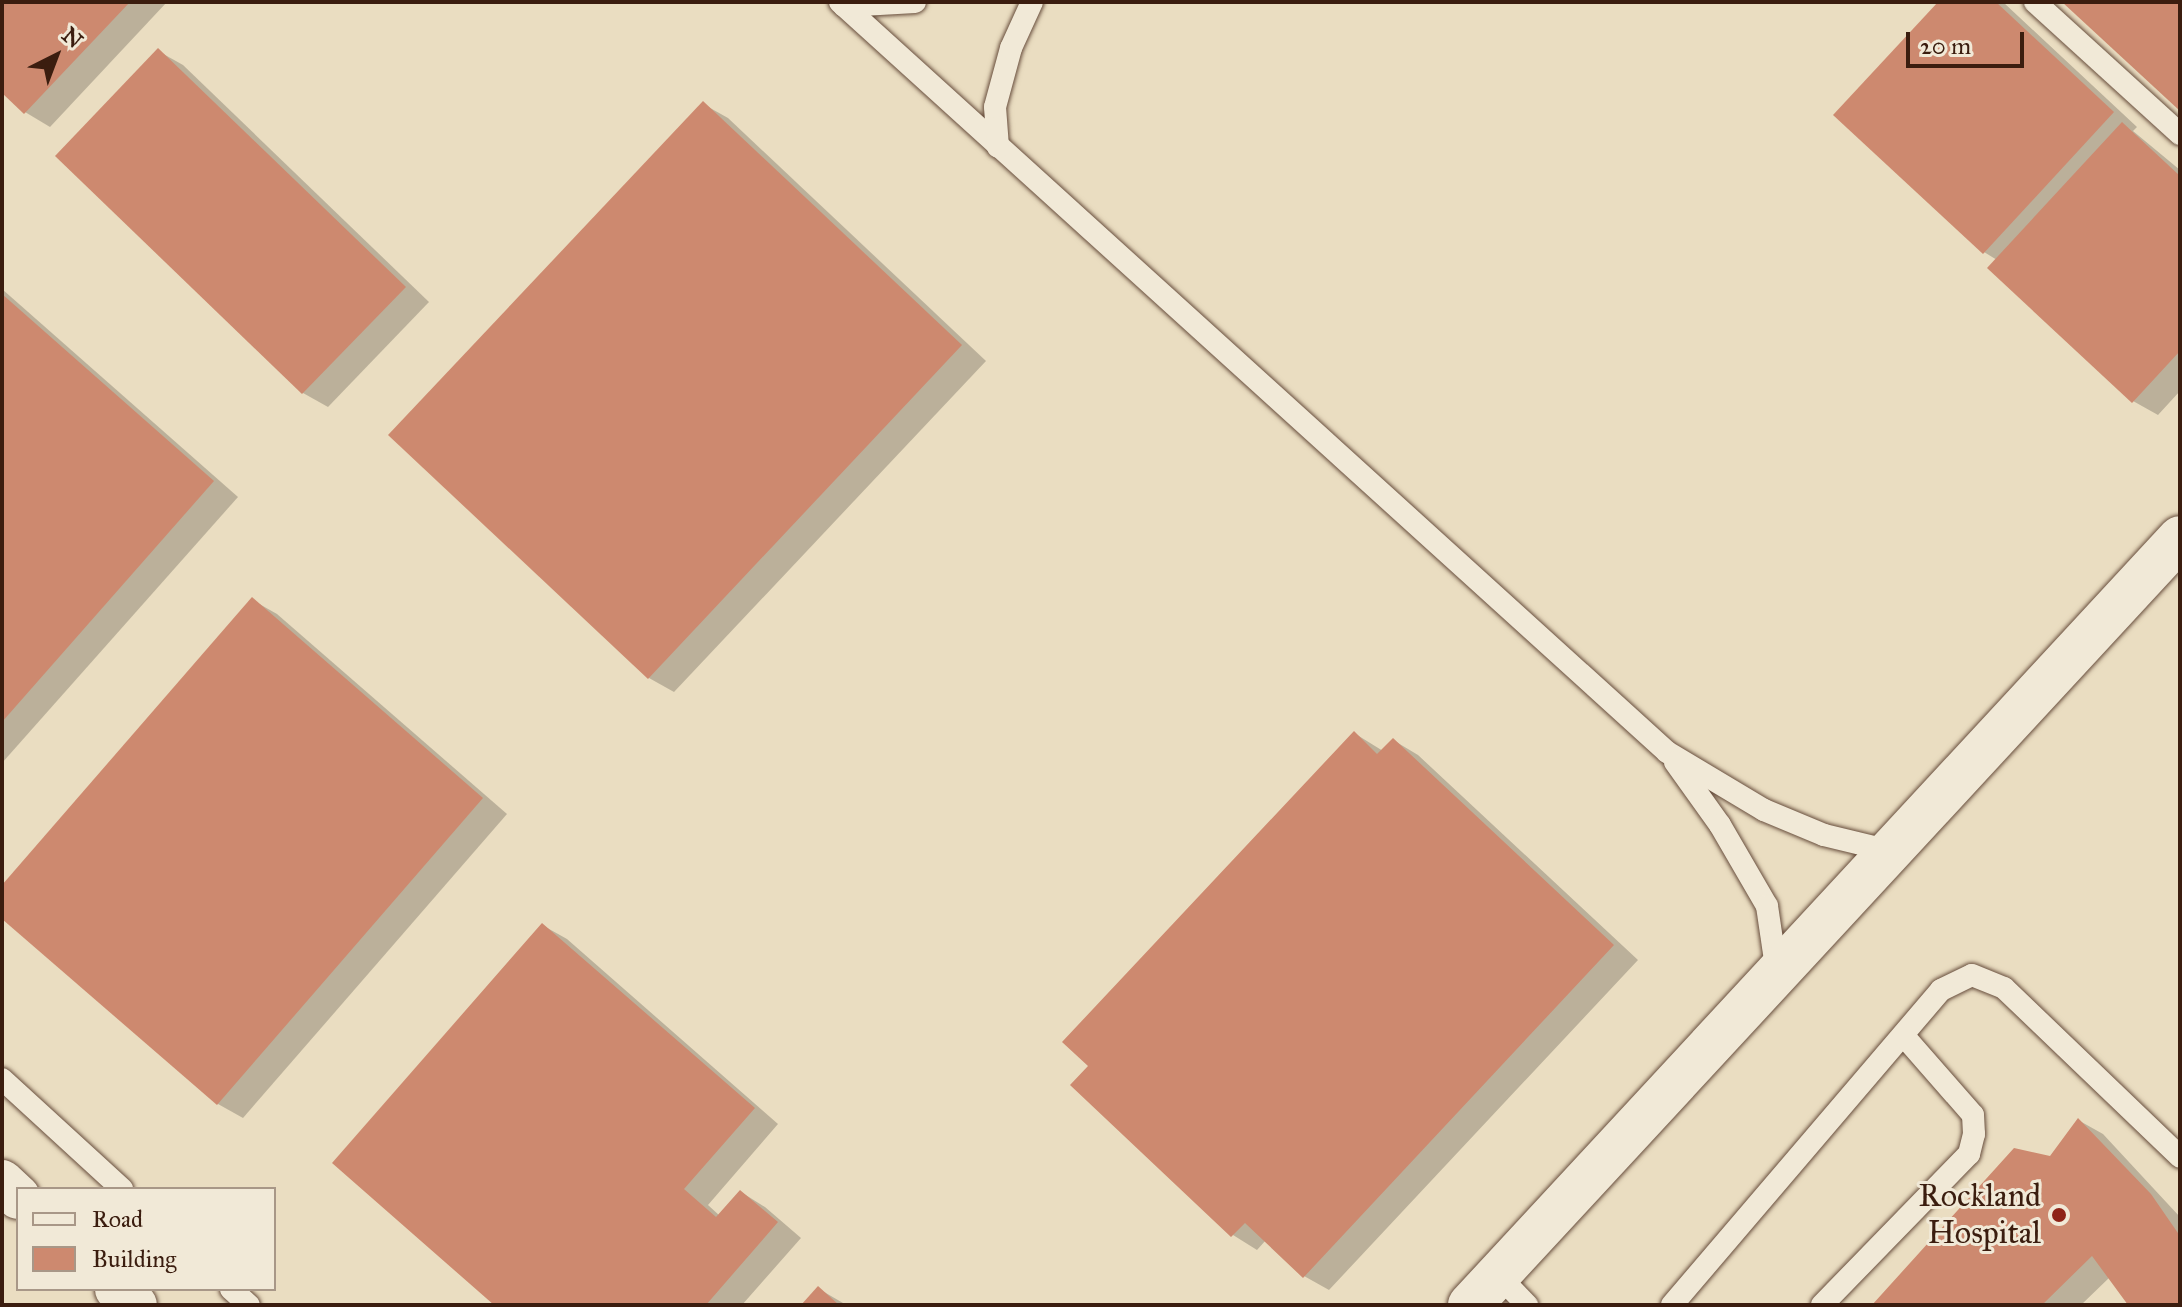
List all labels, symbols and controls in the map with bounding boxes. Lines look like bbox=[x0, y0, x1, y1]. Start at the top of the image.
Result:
north arrow bbox=[16, 16, 96, 96]
scale bar bbox=[1910, 16, 2028, 66]
text: N bbox=[56, 22, 88, 54]
text: 20 m bbox=[1920, 31, 1971, 61]
place label: Rockland Hospital bbox=[1918, 1178, 2041, 1253]
legend bbox=[16, 1187, 276, 1291]
text: Road bbox=[92, 1204, 143, 1234]
marker: Rockland Hospital bbox=[2048, 1204, 2070, 1226]
text: Building bbox=[92, 1244, 177, 1274]

